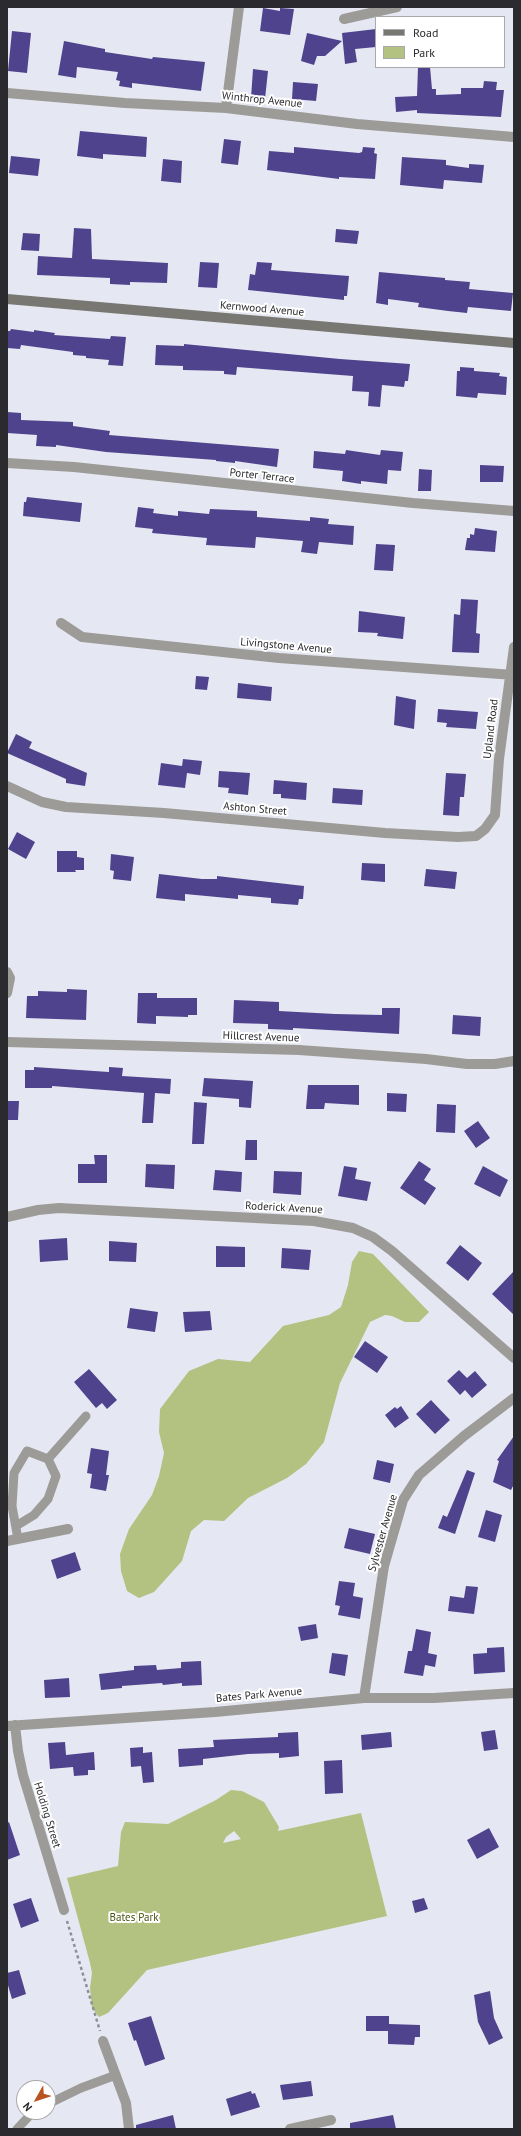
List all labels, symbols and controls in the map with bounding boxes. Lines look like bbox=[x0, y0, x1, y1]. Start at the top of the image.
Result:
legend bbox=[375, 16, 505, 68]
text: Road bbox=[413, 25, 438, 40]
text: Park bbox=[413, 45, 435, 60]
street label: Winthrop Avenue bbox=[221, 89, 303, 111]
street label: Kernwood Avenue bbox=[219, 299, 305, 319]
street label: Porter Terrace bbox=[229, 466, 295, 486]
street label: Livingstone Avenue bbox=[240, 635, 332, 657]
street label: Upland Road bbox=[481, 698, 501, 760]
street label: Ashton Street bbox=[223, 800, 287, 818]
street label: Hillcrest Avenue bbox=[222, 1029, 300, 1045]
street label: Roderick Avenue bbox=[245, 1199, 323, 1217]
street label: Sylvester Avenue bbox=[366, 1493, 400, 1573]
street label: Bates Park Avenue bbox=[216, 1685, 302, 1705]
street label: Holding Street bbox=[31, 1780, 63, 1850]
park label: Bates Park bbox=[110, 1911, 158, 1925]
north arrow bbox=[16, 2080, 56, 2120]
text: N bbox=[20, 2100, 35, 2114]

